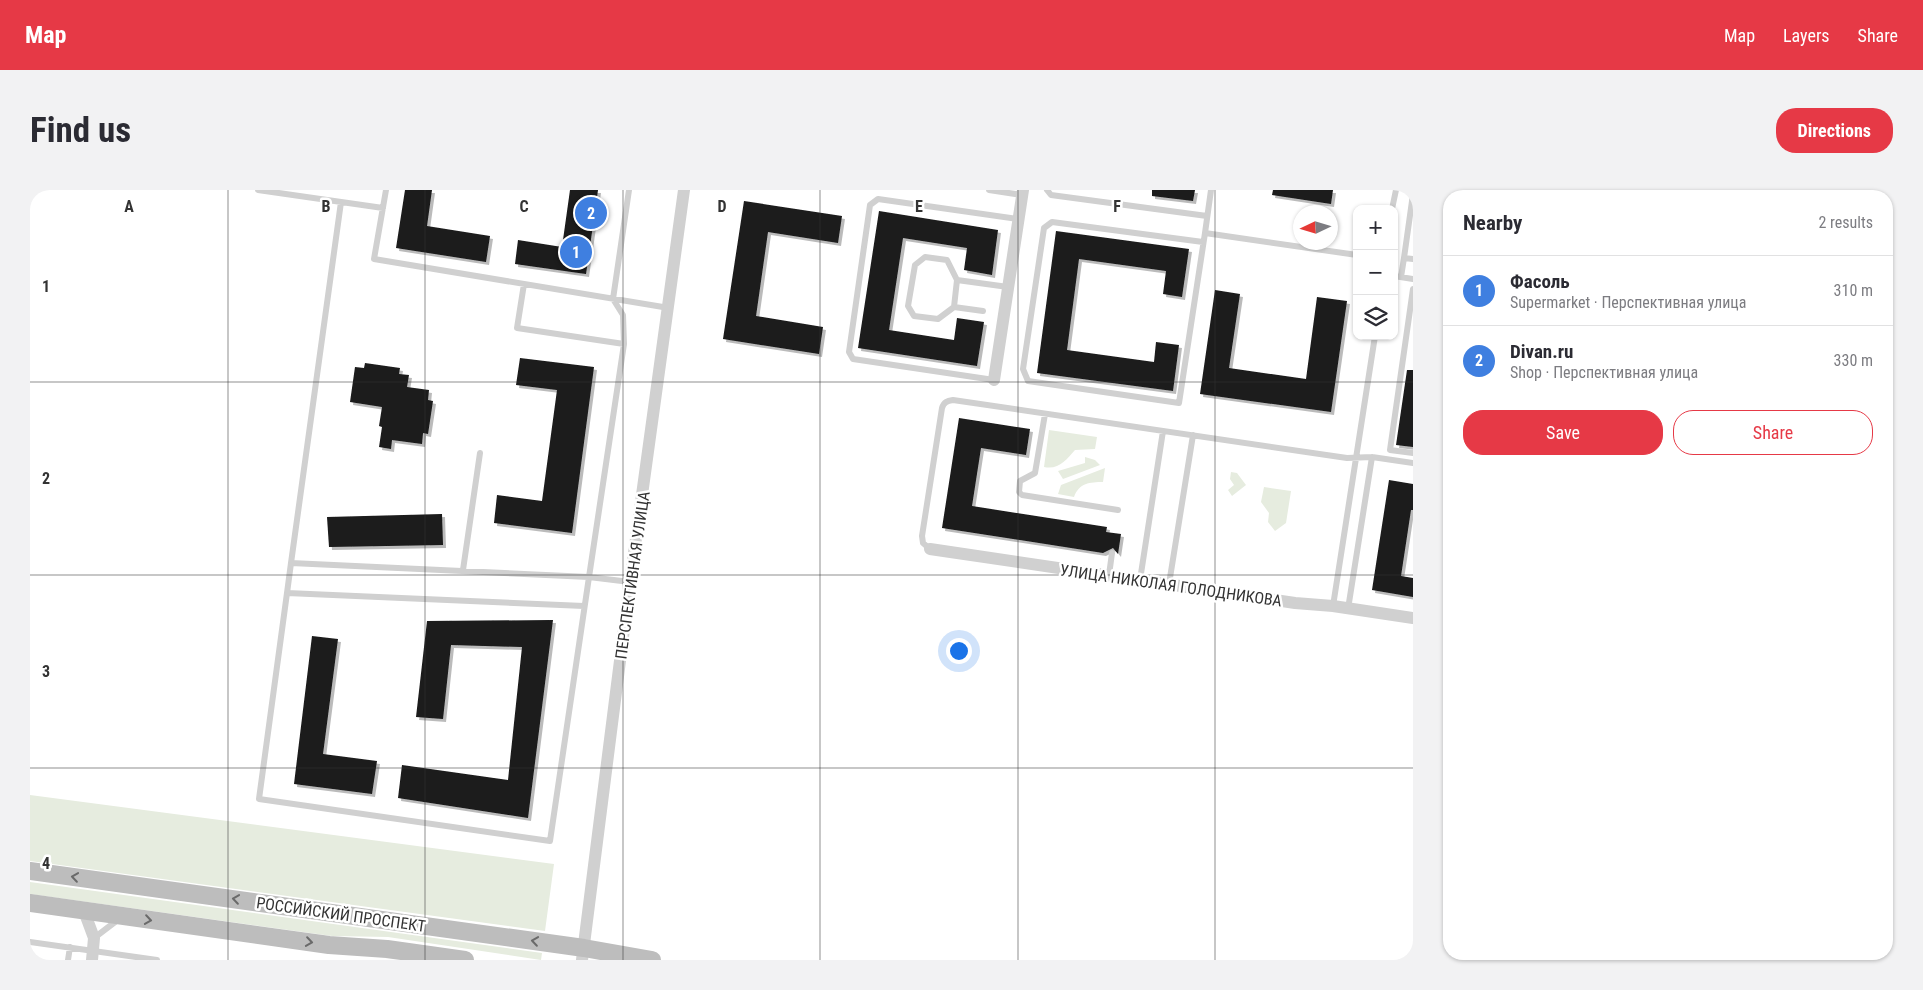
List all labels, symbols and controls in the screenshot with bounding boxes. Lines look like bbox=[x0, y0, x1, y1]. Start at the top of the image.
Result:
text: Map bbox=[25, 21, 66, 49]
text: Map bbox=[1724, 25, 1755, 46]
text: Layers bbox=[1783, 25, 1830, 46]
text: Share bbox=[1858, 25, 1898, 46]
button: Directions bbox=[1776, 108, 1893, 153]
text: Find us bbox=[30, 110, 131, 151]
pin: 2 bbox=[575, 194, 607, 232]
text: A bbox=[124, 197, 134, 216]
text: B bbox=[322, 197, 331, 216]
text: C bbox=[519, 197, 529, 216]
text: D bbox=[717, 197, 727, 216]
text: E bbox=[915, 197, 923, 216]
text: F bbox=[1113, 197, 1121, 216]
north arrow bbox=[1293, 205, 1338, 250]
map controls bbox=[1353, 205, 1398, 340]
button: + bbox=[1353, 205, 1398, 250]
text: Nearby bbox=[1463, 211, 1522, 235]
text: 2 results bbox=[1818, 213, 1873, 232]
pin: 1 bbox=[560, 233, 592, 271]
button: − bbox=[1353, 250, 1398, 295]
text: Фасоль bbox=[1510, 270, 1570, 293]
text: 1 bbox=[42, 277, 50, 296]
text: 1 bbox=[1475, 281, 1483, 300]
text: 310 m bbox=[1834, 281, 1873, 300]
text: Supermarket · Перспективная улица bbox=[1510, 293, 1746, 312]
button: layers bbox=[1353, 295, 1398, 340]
text: Divan.ru bbox=[1510, 340, 1573, 363]
text: 2 bbox=[1475, 351, 1483, 370]
text: 330 m bbox=[1834, 351, 1873, 370]
text: Shop · Перспективная улица bbox=[1510, 363, 1698, 382]
button: Save bbox=[1463, 410, 1663, 455]
button: Share bbox=[1673, 410, 1873, 455]
text: 2 bbox=[42, 469, 50, 488]
street label: ПЕРСПЕКТИВНАЯ УЛИЦА bbox=[611, 490, 654, 660]
street label: УЛИЦА НИКОЛАЯ ГОЛОДНИКОВА bbox=[1059, 561, 1283, 610]
your location bbox=[946, 638, 972, 664]
text: 3 bbox=[42, 662, 50, 681]
text: 4 bbox=[42, 854, 50, 873]
one-way arrow bbox=[70, 872, 78, 883]
street label: РОССИЙСКИЙ ПРОСПЕКТ bbox=[255, 893, 427, 936]
one-way arrow bbox=[231, 895, 240, 905]
one-way arrow bbox=[143, 914, 152, 924]
one-way arrow bbox=[305, 936, 313, 947]
one-way arrow bbox=[531, 936, 539, 947]

